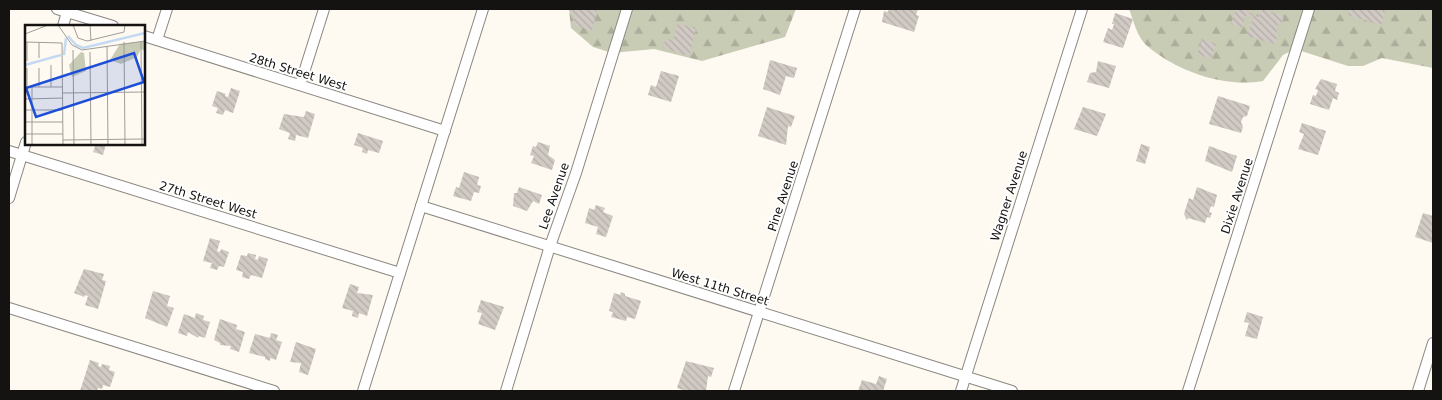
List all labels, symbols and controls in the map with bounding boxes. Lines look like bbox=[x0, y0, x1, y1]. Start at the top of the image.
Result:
inset map bbox=[25, 25, 145, 145]
street label: 28th Street West bbox=[248, 51, 349, 94]
street label: Wagner Avenue bbox=[988, 149, 1030, 243]
street label: Dixie Avenue bbox=[1218, 156, 1256, 236]
street label: Pine Avenue bbox=[765, 159, 801, 233]
street label: Lee Avenue bbox=[536, 161, 572, 231]
street label: 27th Street West bbox=[158, 179, 259, 222]
street label: West 11th Street bbox=[670, 266, 771, 309]

